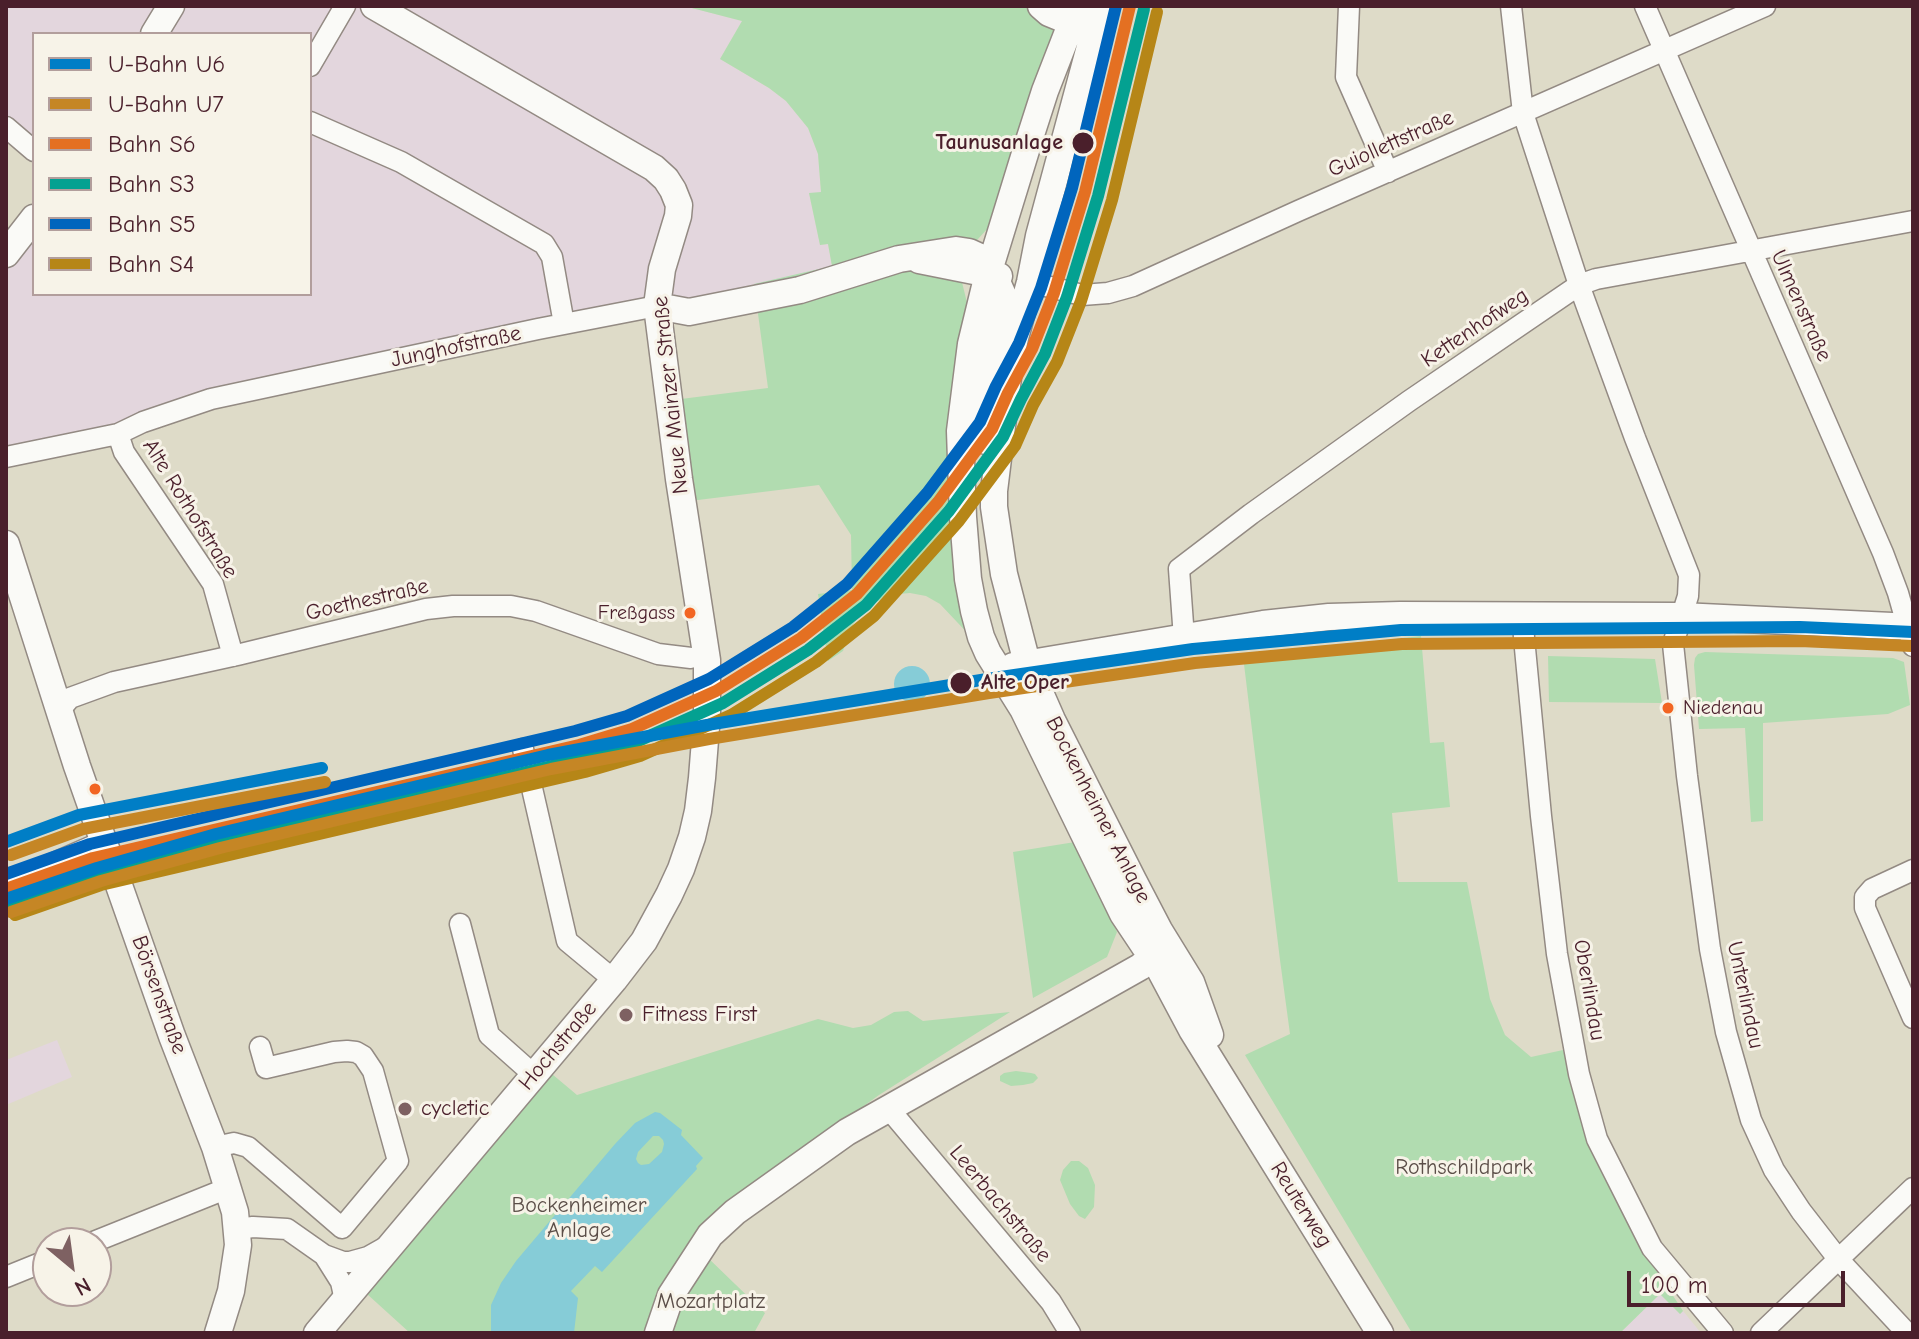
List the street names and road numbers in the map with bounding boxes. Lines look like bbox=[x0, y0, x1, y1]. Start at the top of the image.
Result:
street label: Guiollettstraße bbox=[1324, 105, 1458, 183]
street label: Ulmenstraße bbox=[1765, 246, 1837, 366]
street label: Kettenhofweg bbox=[1416, 283, 1534, 373]
street label: Neue Mainzer Straße bbox=[647, 295, 695, 495]
street label: Junghofstraße bbox=[389, 320, 523, 374]
street label: Alte Rothofstraße bbox=[137, 434, 243, 584]
street label: Goethestraße bbox=[303, 573, 431, 627]
street label: Bockenheimer Anlage bbox=[1039, 712, 1157, 908]
street label: Börsenstraße bbox=[125, 932, 193, 1058]
street label: Oberlindau bbox=[1567, 938, 1611, 1042]
street label: Unterlindau bbox=[1721, 939, 1769, 1051]
street label: Hochstraße bbox=[513, 996, 603, 1096]
street label: Leerbachstraße bbox=[943, 1140, 1057, 1268]
street label: Reuterweg bbox=[1264, 1157, 1338, 1253]

